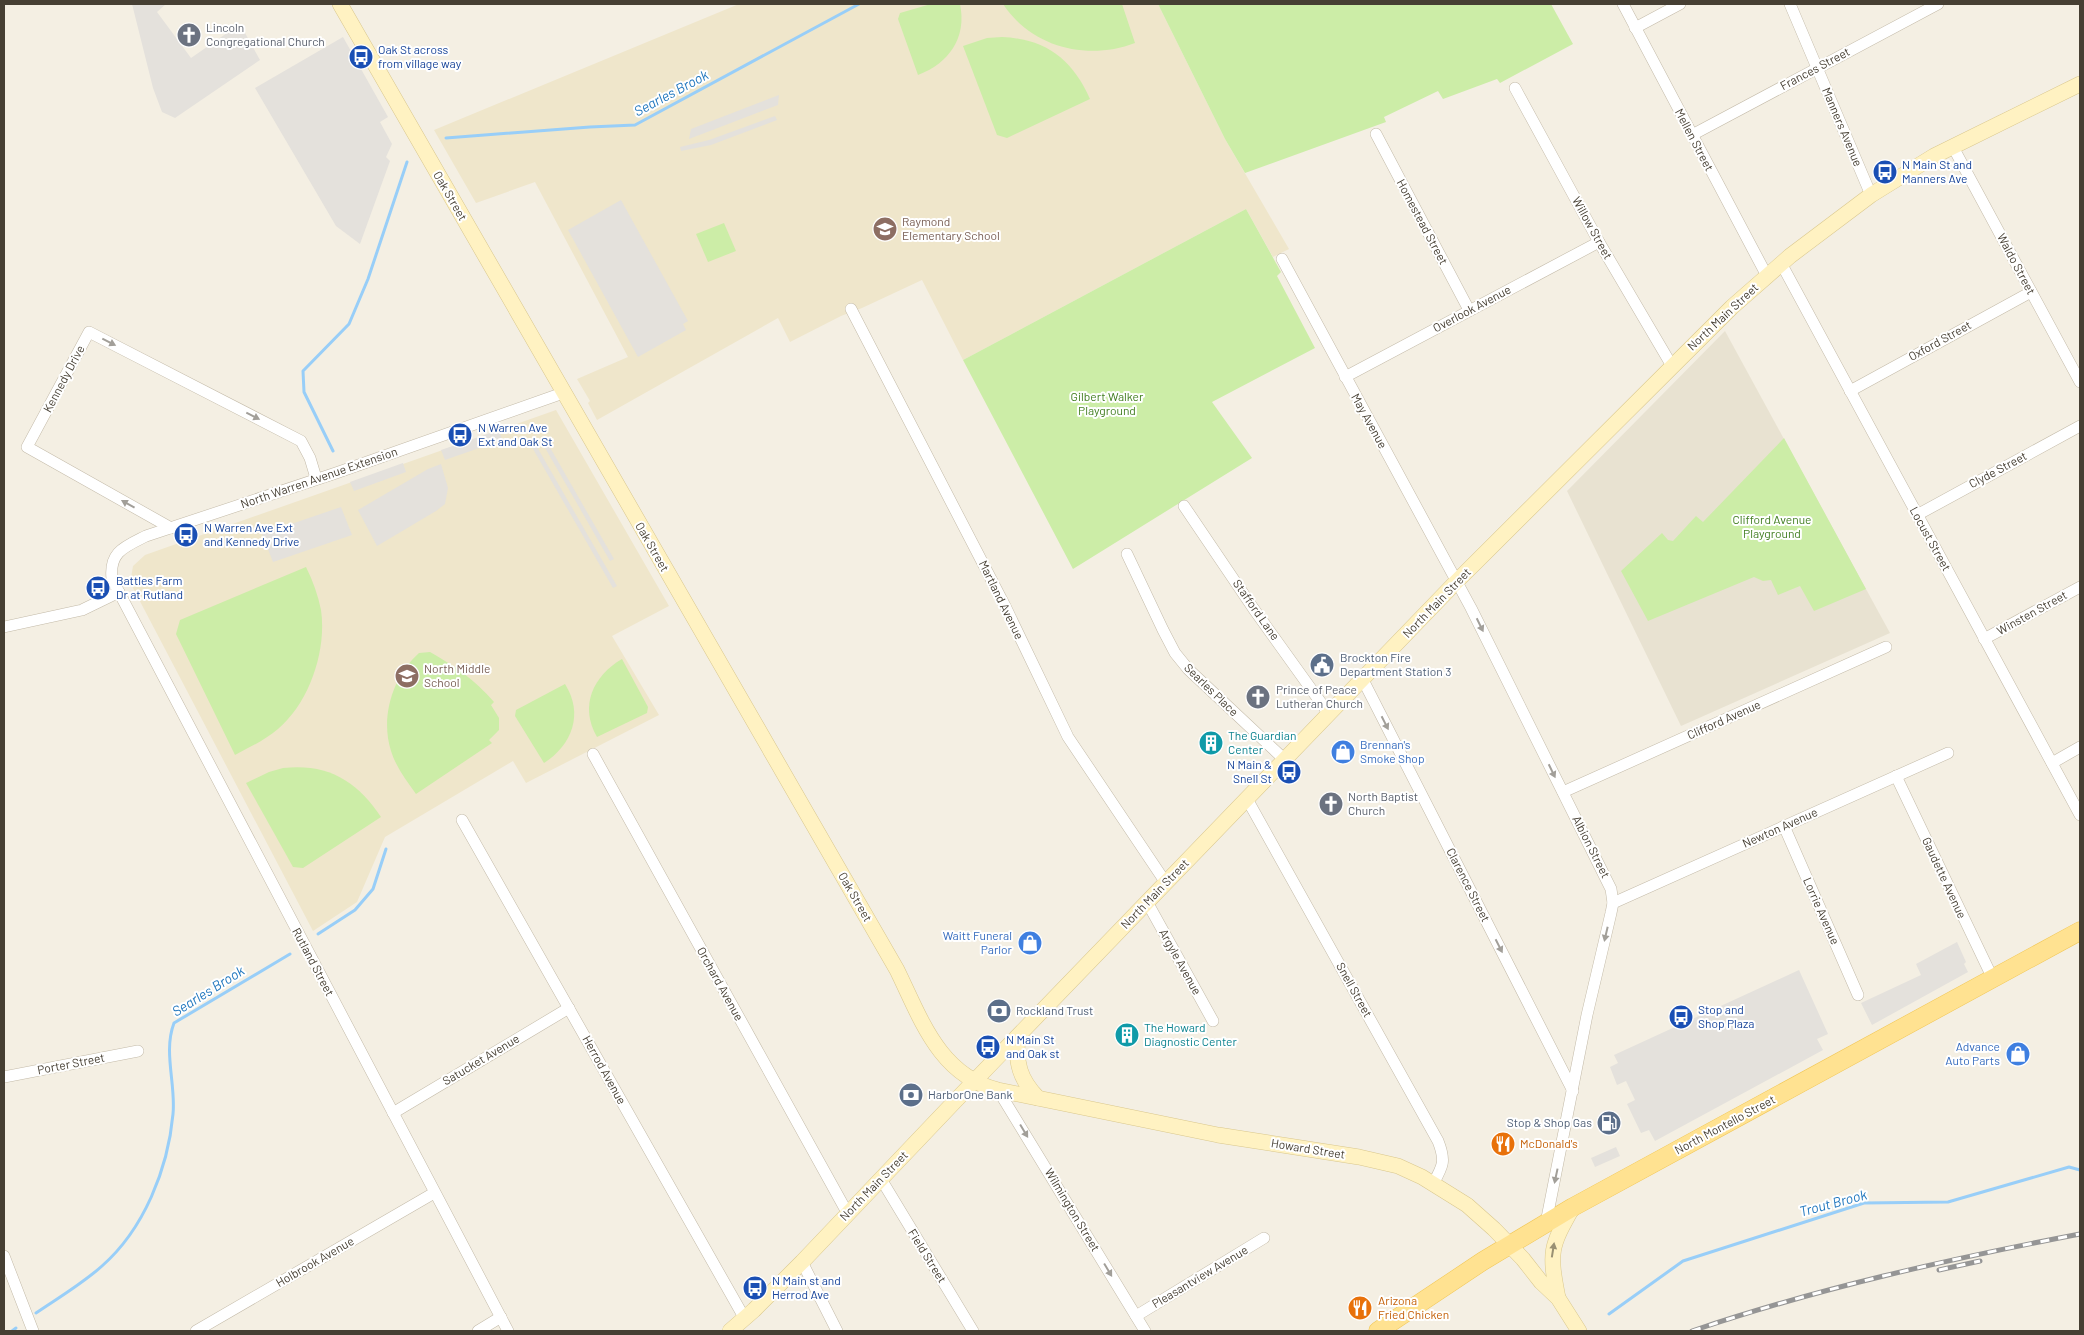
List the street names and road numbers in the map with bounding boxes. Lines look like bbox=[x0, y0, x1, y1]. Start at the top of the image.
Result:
street label: Frances Street bbox=[1777, 44, 1852, 92]
street label: Manners Avenue bbox=[1820, 85, 1866, 168]
street label: Mellen Street bbox=[1673, 106, 1717, 173]
street label: Oak Street bbox=[431, 168, 471, 223]
street label: Homestead Street bbox=[1394, 176, 1451, 267]
street label: Willow Street bbox=[1570, 194, 1616, 261]
street label: Waldo Street bbox=[1995, 231, 2039, 296]
street label: North Main Street bbox=[1684, 280, 1761, 353]
street label: Overlook Avenue bbox=[1430, 282, 1513, 335]
street label: Oxford Street bbox=[1906, 317, 1973, 363]
street label: Kennedy Drive bbox=[40, 343, 87, 414]
street label: May Avenue bbox=[1349, 391, 1391, 450]
street label: North Warren Avenue Extension bbox=[238, 444, 399, 511]
street label: Clyde Street bbox=[1966, 448, 2029, 490]
street label: Locust Street bbox=[1907, 504, 1954, 573]
street label: Oak Street bbox=[633, 519, 673, 574]
street label: Martland Avenue bbox=[977, 558, 1027, 641]
street label: North Main Street bbox=[1399, 564, 1473, 640]
street label: Stafford Lane bbox=[1231, 576, 1283, 643]
street label: Winsten Street bbox=[1994, 587, 2069, 637]
street label: Searles Place bbox=[1182, 660, 1242, 719]
street label: Clifford Avenue bbox=[1685, 697, 1763, 742]
street label: Newton Avenue bbox=[1740, 804, 1819, 850]
street label: Albion Street bbox=[1570, 813, 1614, 880]
street label: Gaudette Avenue bbox=[1920, 835, 1970, 921]
street label: Clarence Street bbox=[1444, 845, 1494, 924]
street label: North Main Street bbox=[1117, 855, 1191, 931]
street label: Oak Street bbox=[836, 869, 876, 924]
street label: Lorrie Avenue bbox=[1801, 875, 1843, 946]
street label: Rutland Street bbox=[290, 925, 338, 998]
street label: Argyle Avenue bbox=[1157, 926, 1205, 997]
street label: Orchard Avenue bbox=[695, 944, 747, 1023]
street label: Snell Street bbox=[1334, 960, 1376, 1019]
street label: Satucket Avenue bbox=[440, 1031, 521, 1088]
street label: Herrod Avenue bbox=[580, 1033, 630, 1106]
street label: Porter Street bbox=[36, 1050, 106, 1076]
street label: North Montello Street bbox=[1672, 1092, 1777, 1157]
street label: Howard Street bbox=[1270, 1135, 1346, 1161]
street label: North Main Street bbox=[836, 1147, 910, 1223]
street label: Wilmington Street bbox=[1042, 1165, 1103, 1254]
street label: Field Street bbox=[906, 1226, 950, 1285]
street label: Holbrook Avenue bbox=[273, 1233, 356, 1289]
street label: Pleasantview Avenue bbox=[1149, 1242, 1250, 1310]

